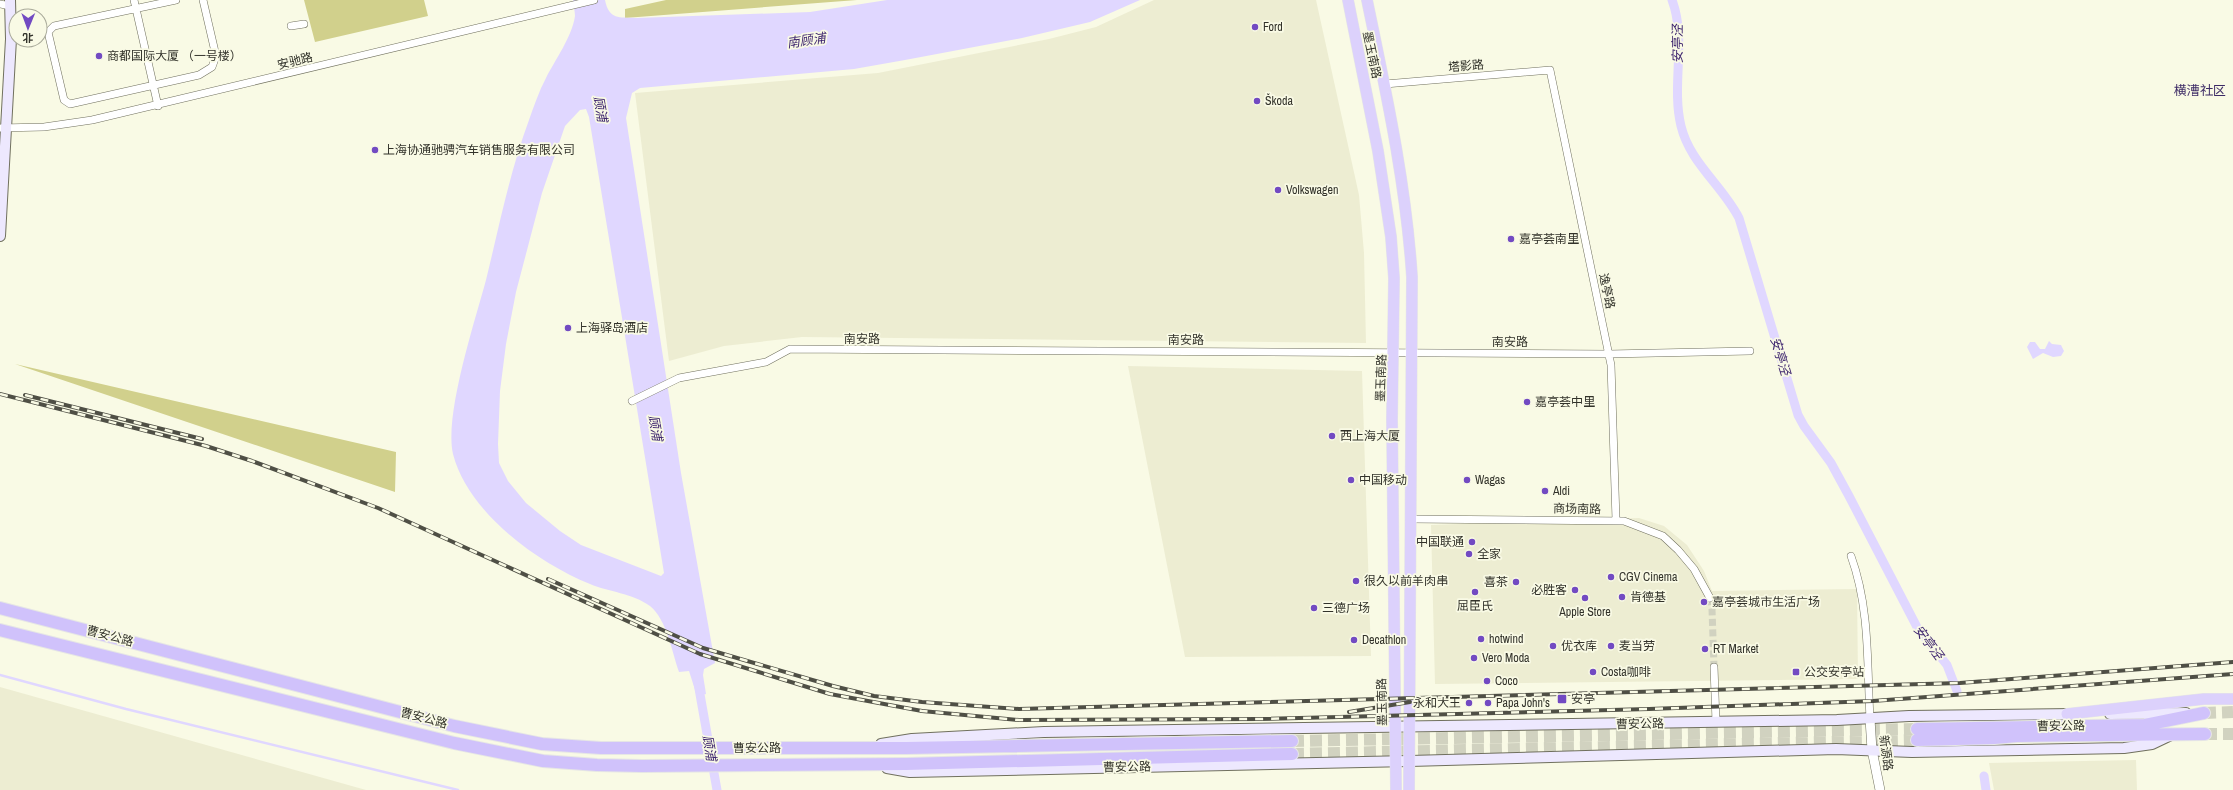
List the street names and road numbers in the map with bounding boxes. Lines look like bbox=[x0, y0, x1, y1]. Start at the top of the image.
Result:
street label: 墨玉南路 bbox=[1359, 30, 1385, 80]
street label: 安驰路 bbox=[276, 49, 314, 73]
street label: 塔影路 bbox=[1447, 56, 1485, 76]
street label: 逸亭路 bbox=[1595, 272, 1619, 310]
street label: 南安路 bbox=[844, 331, 880, 347]
street label: 南安路 bbox=[1168, 332, 1204, 348]
street label: 南安路 bbox=[1492, 334, 1528, 350]
street label: 墨玉南路 bbox=[1372, 354, 1390, 402]
street label: 商场南路 bbox=[1553, 501, 1601, 517]
street label: 曹安公路 bbox=[85, 622, 135, 650]
street label: 墨玉南路 bbox=[1374, 678, 1390, 726]
street label: 曹安公路 bbox=[399, 704, 449, 732]
street label: 曹安公路 bbox=[1616, 716, 1664, 732]
street label: 曹安公路 bbox=[2037, 718, 2085, 734]
street label: 新源路 bbox=[1876, 734, 1896, 772]
street label: 曹安公路 bbox=[733, 740, 781, 756]
street label: 曹安公路 bbox=[1103, 759, 1151, 775]

